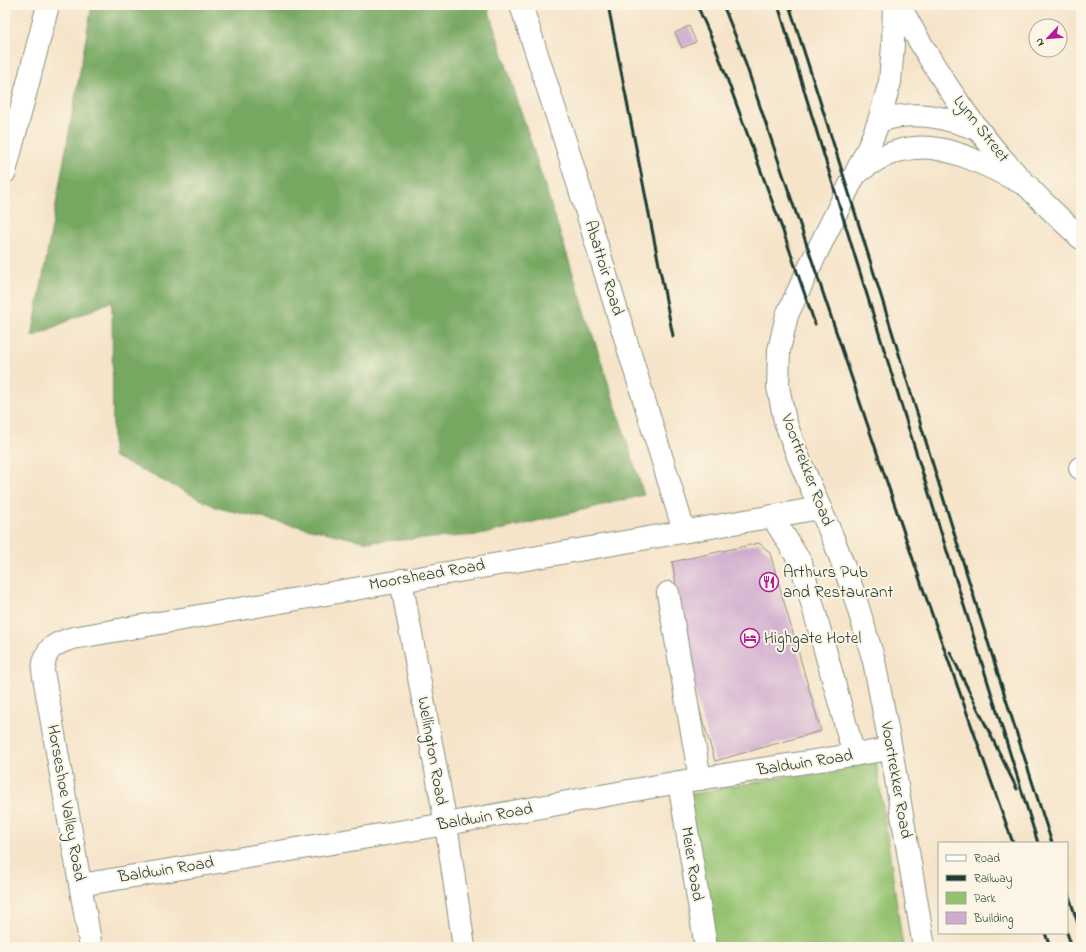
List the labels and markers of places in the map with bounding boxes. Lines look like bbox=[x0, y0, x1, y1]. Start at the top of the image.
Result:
place label: Arthurs Pub and Restaurant bbox=[783, 560, 893, 605]
restaurant icon: Arthurs Pub and Restaurant bbox=[758, 571, 780, 593]
place label: Highgate Hotel bbox=[764, 626, 861, 653]
hotel icon: Highgate Hotel bbox=[739, 627, 761, 649]

